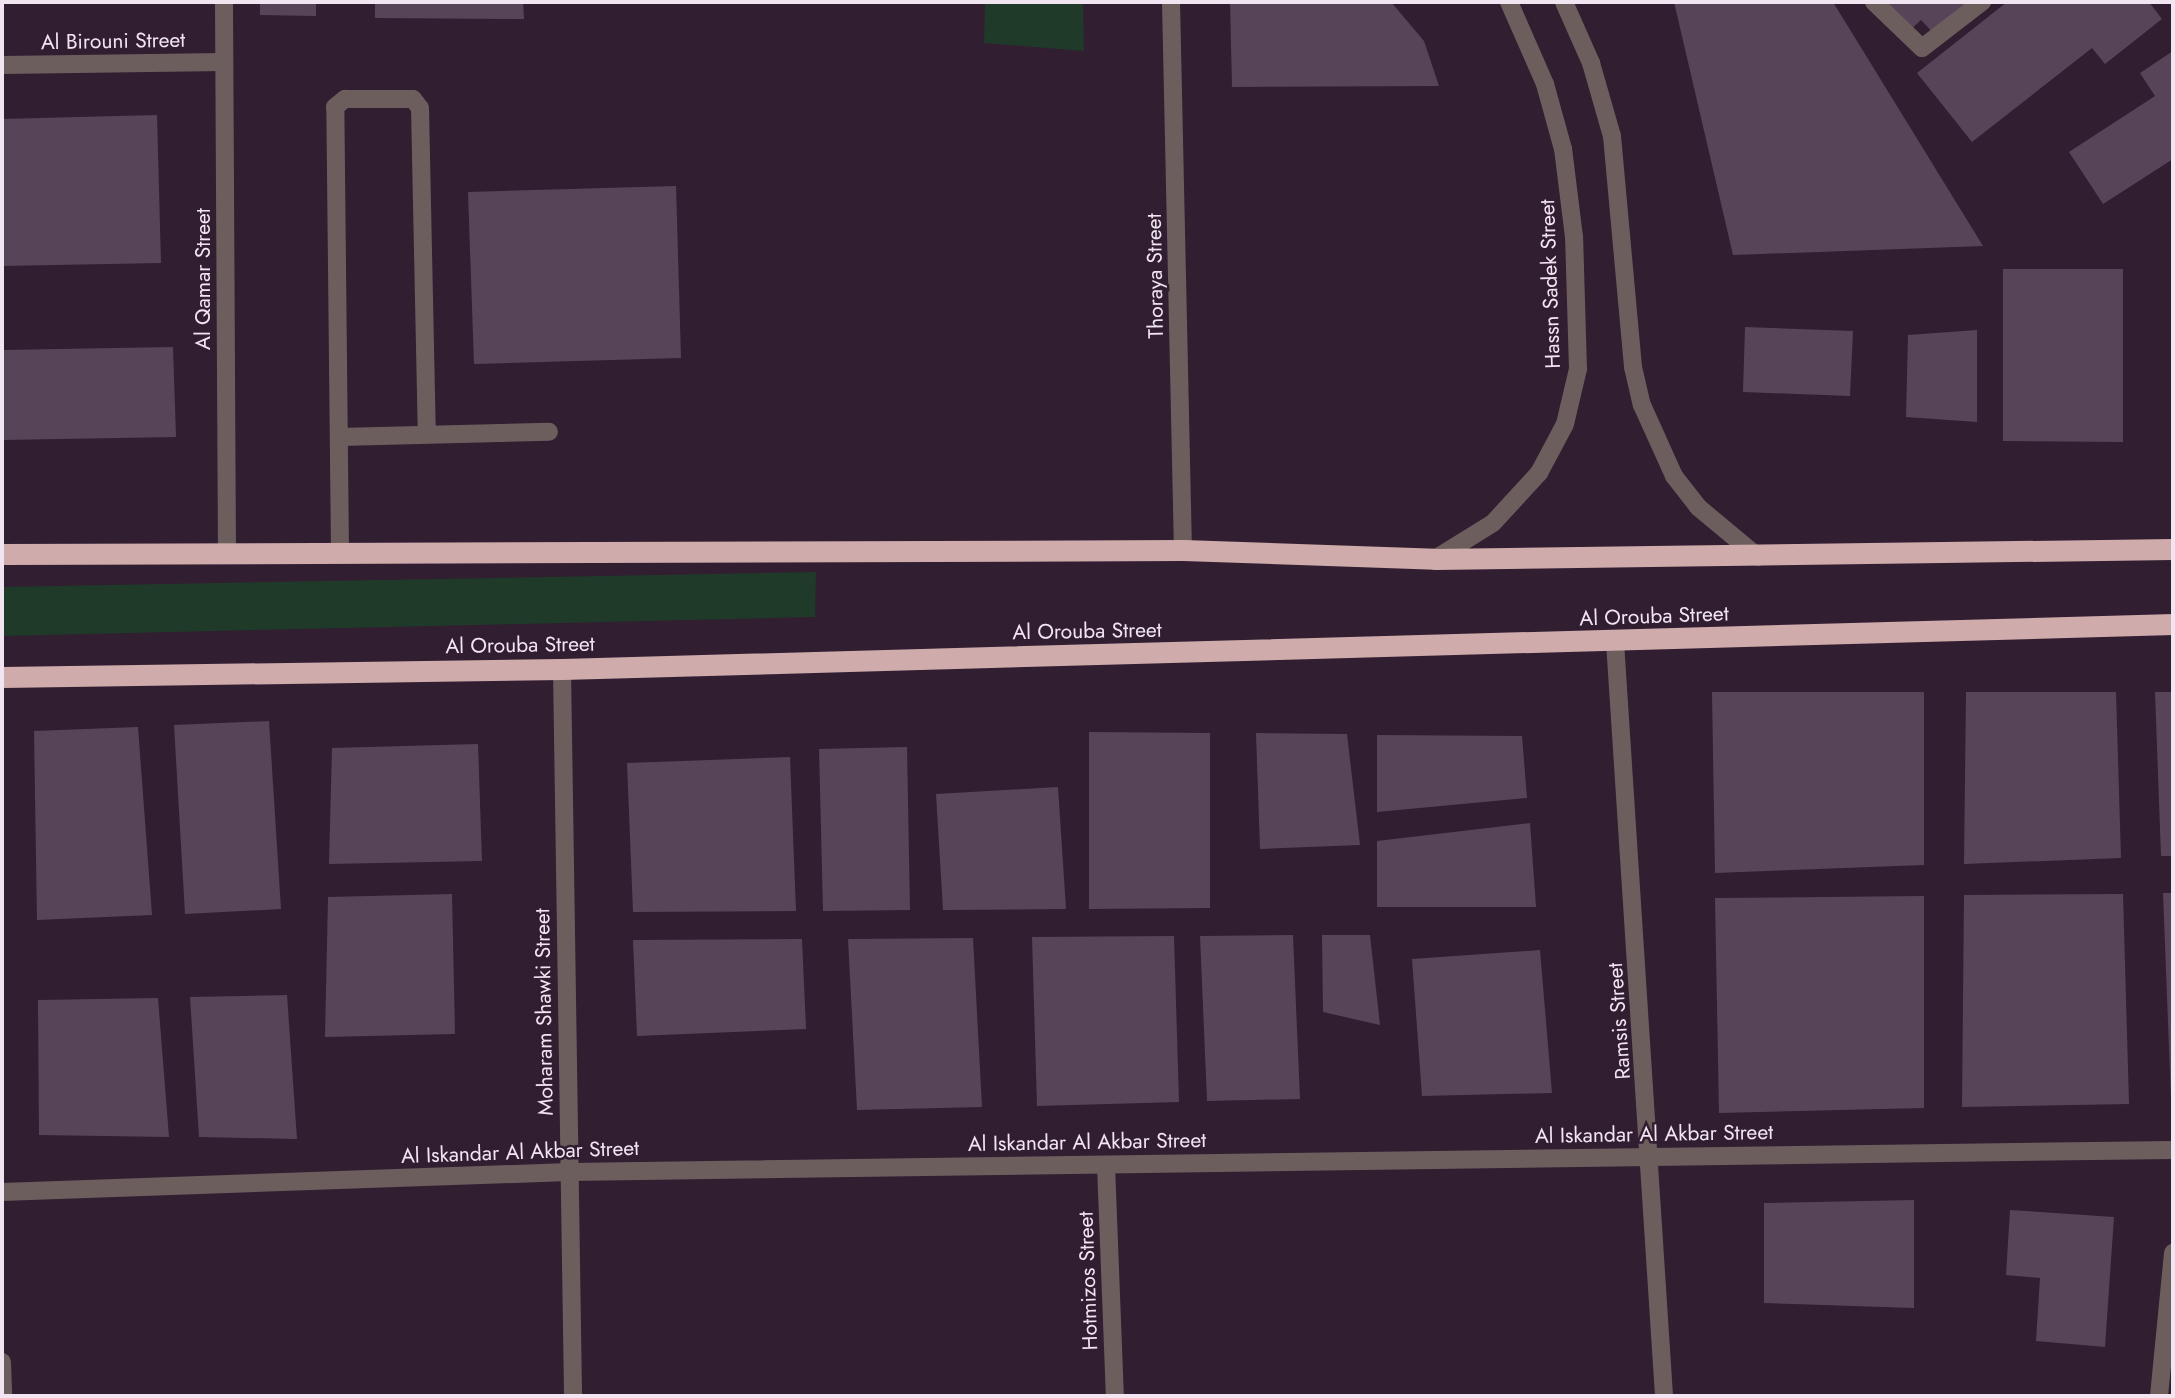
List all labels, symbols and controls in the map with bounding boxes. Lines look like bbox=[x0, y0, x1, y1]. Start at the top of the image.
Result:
street label: Al Birouni Street bbox=[41, 27, 185, 55]
street label: Hassn Sadek Street bbox=[1534, 199, 1566, 369]
street label: Al Qamar Street bbox=[190, 208, 216, 350]
street label: Thoraya Street bbox=[1141, 213, 1169, 339]
street label: Al Orouba Street bbox=[1579, 601, 1729, 631]
street label: Al Orouba Street bbox=[1012, 617, 1162, 645]
street label: Al Orouba Street bbox=[445, 631, 595, 659]
street label: Moharam Shawki Street bbox=[530, 908, 558, 1116]
street label: Ramsis Street bbox=[1602, 962, 1636, 1080]
street label: Al Iskandar Al Akbar Street bbox=[1535, 1119, 1773, 1149]
street label: Al Iskandar Al Akbar Street bbox=[968, 1127, 1206, 1157]
street label: Al Iskandar Al Akbar Street bbox=[400, 1135, 640, 1169]
street label: Hotmizos Street bbox=[1073, 1211, 1103, 1351]

